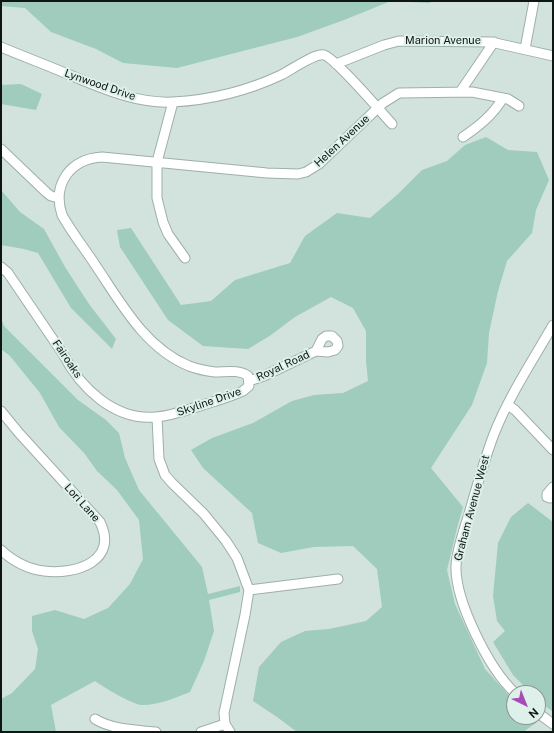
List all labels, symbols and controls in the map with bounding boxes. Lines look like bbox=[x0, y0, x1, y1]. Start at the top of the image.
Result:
street label: Marion Avenue bbox=[405, 34, 481, 48]
street label: Lynwood Drive bbox=[63, 67, 137, 103]
street label: Helen Avenue bbox=[312, 112, 372, 170]
street label: Fairoaks bbox=[49, 337, 85, 381]
street label: Royal Road bbox=[254, 348, 312, 384]
street label: Skyline Drive bbox=[175, 385, 243, 419]
street label: Graham Avenue West bbox=[451, 454, 493, 562]
street label: Lori Lane bbox=[61, 481, 103, 525]
north arrow bbox=[506, 685, 546, 725]
text: N bbox=[526, 706, 541, 720]

